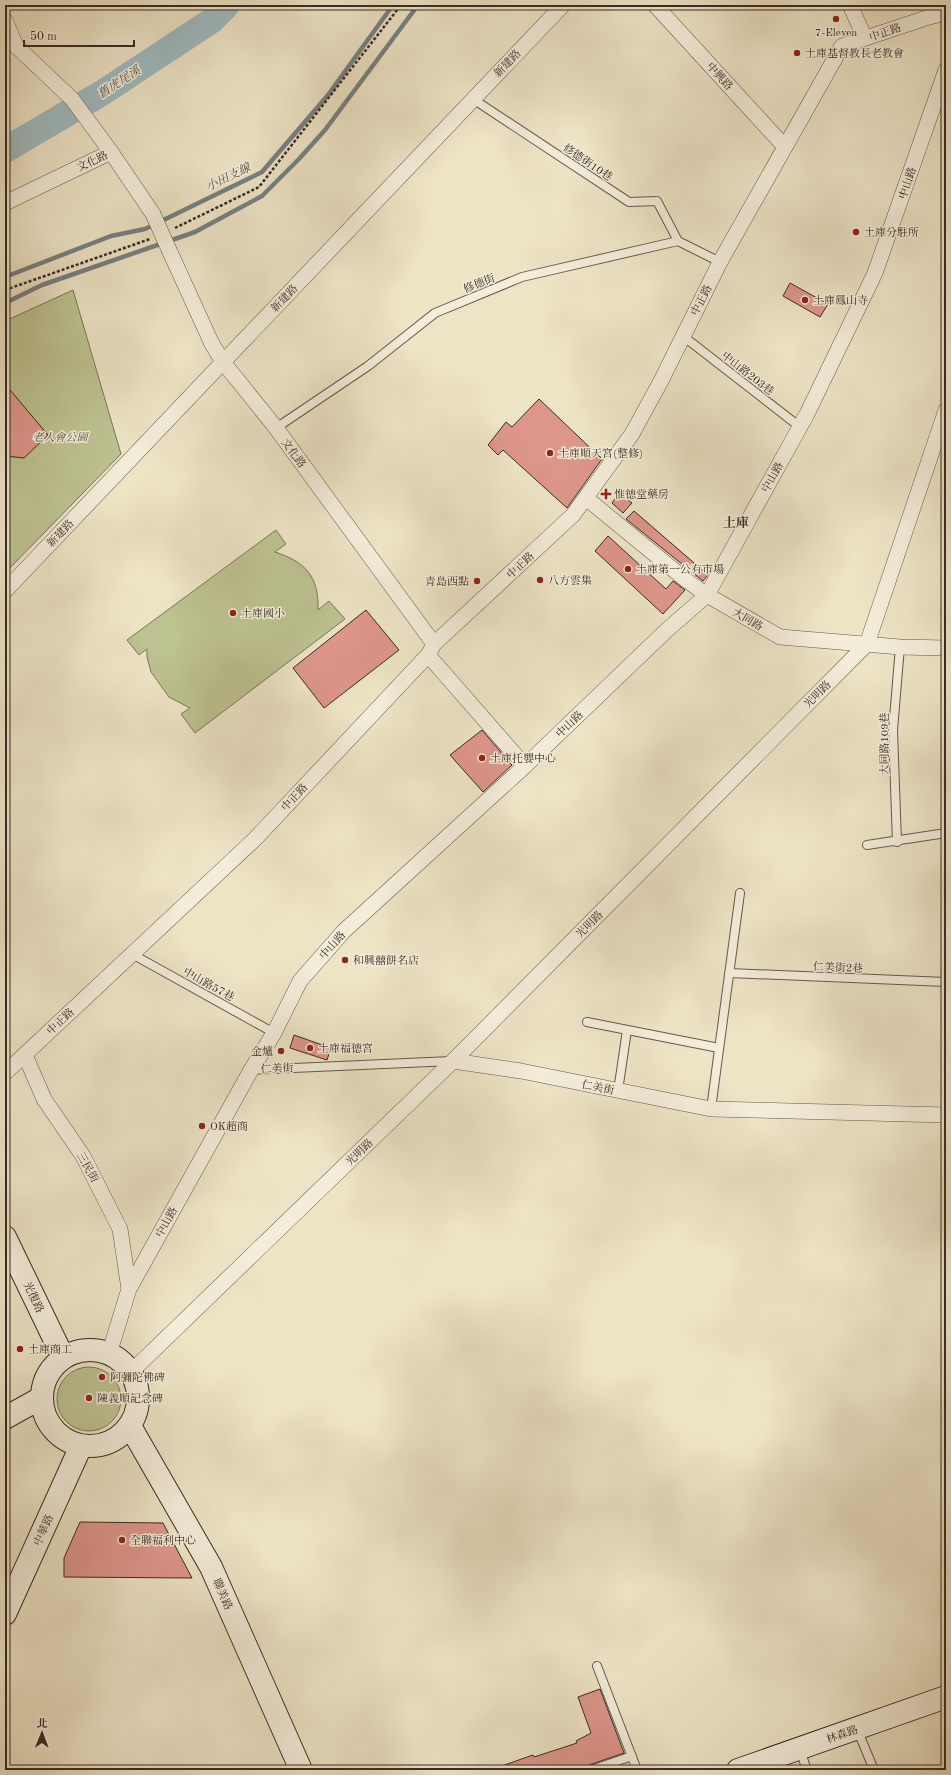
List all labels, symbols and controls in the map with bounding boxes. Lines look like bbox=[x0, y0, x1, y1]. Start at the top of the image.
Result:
marker: 7-Eleven bbox=[831, 14, 841, 24]
street label: 中正路 bbox=[867, 21, 903, 44]
scale bar bbox=[24, 22, 134, 48]
place label: 7-Eleven bbox=[815, 28, 857, 39]
text: 50 m bbox=[30, 30, 57, 43]
street label: 新建路 bbox=[491, 47, 523, 80]
place label: 土庫基督教長老教會 bbox=[805, 47, 904, 60]
marker: 土庫基督教長老教會 bbox=[792, 48, 802, 58]
street label: 中興路 bbox=[704, 60, 735, 93]
water label: 舊虎尾溪 bbox=[95, 62, 145, 101]
street label: 修德街10巷 bbox=[561, 141, 615, 184]
street label: 文化路 bbox=[75, 149, 110, 174]
water label: 小田支線 bbox=[203, 159, 254, 194]
street label: 中山路 bbox=[896, 165, 919, 201]
place label: 土庫分駐所 bbox=[864, 226, 919, 239]
marker: 土庫分駐所 bbox=[851, 227, 861, 237]
street label: 修德街 bbox=[461, 271, 497, 296]
street label: 新建路 bbox=[268, 282, 300, 315]
street label: 中正路 bbox=[688, 283, 715, 318]
place label: 土庫鳳山寺 bbox=[813, 294, 868, 307]
marker: 土庫鳳山寺 bbox=[800, 295, 810, 305]
street label: 中山路203巷 bbox=[719, 349, 777, 398]
park label: 老人會公園 bbox=[33, 431, 89, 444]
street label: 文化路 bbox=[279, 436, 309, 470]
place label: 土庫順天宮(整修) bbox=[558, 447, 643, 460]
marker: 土庫順天宮(整修) bbox=[545, 448, 555, 458]
street label: 中山路 bbox=[759, 460, 786, 495]
place label: 惟德堂藥房 bbox=[614, 488, 669, 501]
marker: 惟德堂藥房 bbox=[601, 489, 611, 499]
district label: 土庫 bbox=[723, 515, 749, 530]
street label: 新建路 bbox=[44, 517, 76, 550]
street label: 中正路 bbox=[504, 549, 537, 581]
place label: 土庫第一公有市場 bbox=[636, 563, 724, 576]
marker: 土庫第一公有市場 bbox=[623, 564, 633, 574]
place label: 八方雲集 bbox=[548, 574, 592, 587]
place label: 青島西點 bbox=[425, 575, 469, 588]
marker: 八方雲集 bbox=[535, 575, 545, 585]
marker: 青島西點 bbox=[472, 576, 482, 586]
street label: 大同路 bbox=[730, 606, 765, 633]
place label: 土庫國小 bbox=[241, 607, 285, 620]
marker: 土庫國小 bbox=[228, 608, 238, 618]
street label: 光明路 bbox=[801, 678, 834, 711]
street label: 中山路 bbox=[553, 708, 586, 740]
street label: 大同路109巷 bbox=[878, 712, 891, 776]
place label: 土庫托嬰中心 bbox=[490, 752, 556, 765]
marker: 土庫托嬰中心 bbox=[477, 753, 487, 763]
street label: 中正路 bbox=[278, 781, 310, 814]
street label: 光明路 bbox=[573, 908, 606, 941]
street label: 中山路 bbox=[317, 929, 348, 962]
place label: 和興囍餅名店 bbox=[353, 954, 419, 967]
marker: 和興囍餅名店 bbox=[340, 955, 350, 965]
street label: 仁美街2巷 bbox=[813, 960, 863, 975]
street label: 中山路57巷 bbox=[181, 965, 237, 1004]
street label: 中正路 bbox=[44, 1005, 77, 1037]
place label: 土庫福德宮 bbox=[318, 1042, 373, 1055]
marker: 土庫福德宮 bbox=[305, 1043, 315, 1053]
place label: 金爐 bbox=[251, 1045, 273, 1058]
marker: 金爐 bbox=[276, 1046, 286, 1056]
street label: 仁美街 bbox=[260, 1061, 294, 1076]
street label: 仁美街 bbox=[580, 1078, 615, 1097]
place label: OK超商 bbox=[210, 1120, 248, 1133]
marker: OK超商 bbox=[197, 1121, 207, 1131]
street label: 光明路 bbox=[343, 1136, 376, 1168]
street label: 三民街 bbox=[74, 1150, 101, 1185]
street label: 中山路 bbox=[153, 1205, 180, 1240]
street label: 光復路 bbox=[20, 1280, 47, 1315]
place label: 土庫商工 bbox=[28, 1343, 72, 1356]
marker: 土庫商工 bbox=[15, 1344, 25, 1354]
place label: 阿彌陀佛碑 bbox=[110, 1371, 165, 1384]
marker: 阿彌陀佛碑 bbox=[97, 1372, 107, 1382]
place label: 陳義順記念碑 bbox=[97, 1392, 163, 1405]
marker: 陳義順記念碑 bbox=[84, 1393, 94, 1403]
street label: 中華路 bbox=[31, 1512, 56, 1548]
place label: 全聯福利中心 bbox=[130, 1534, 196, 1547]
marker: 全聯福利中心 bbox=[117, 1535, 127, 1545]
street label: 聯美路 bbox=[210, 1576, 235, 1612]
north arrow bbox=[22, 1713, 62, 1753]
text: 北 bbox=[37, 1717, 48, 1730]
street label: 林森路 bbox=[824, 1723, 860, 1746]

